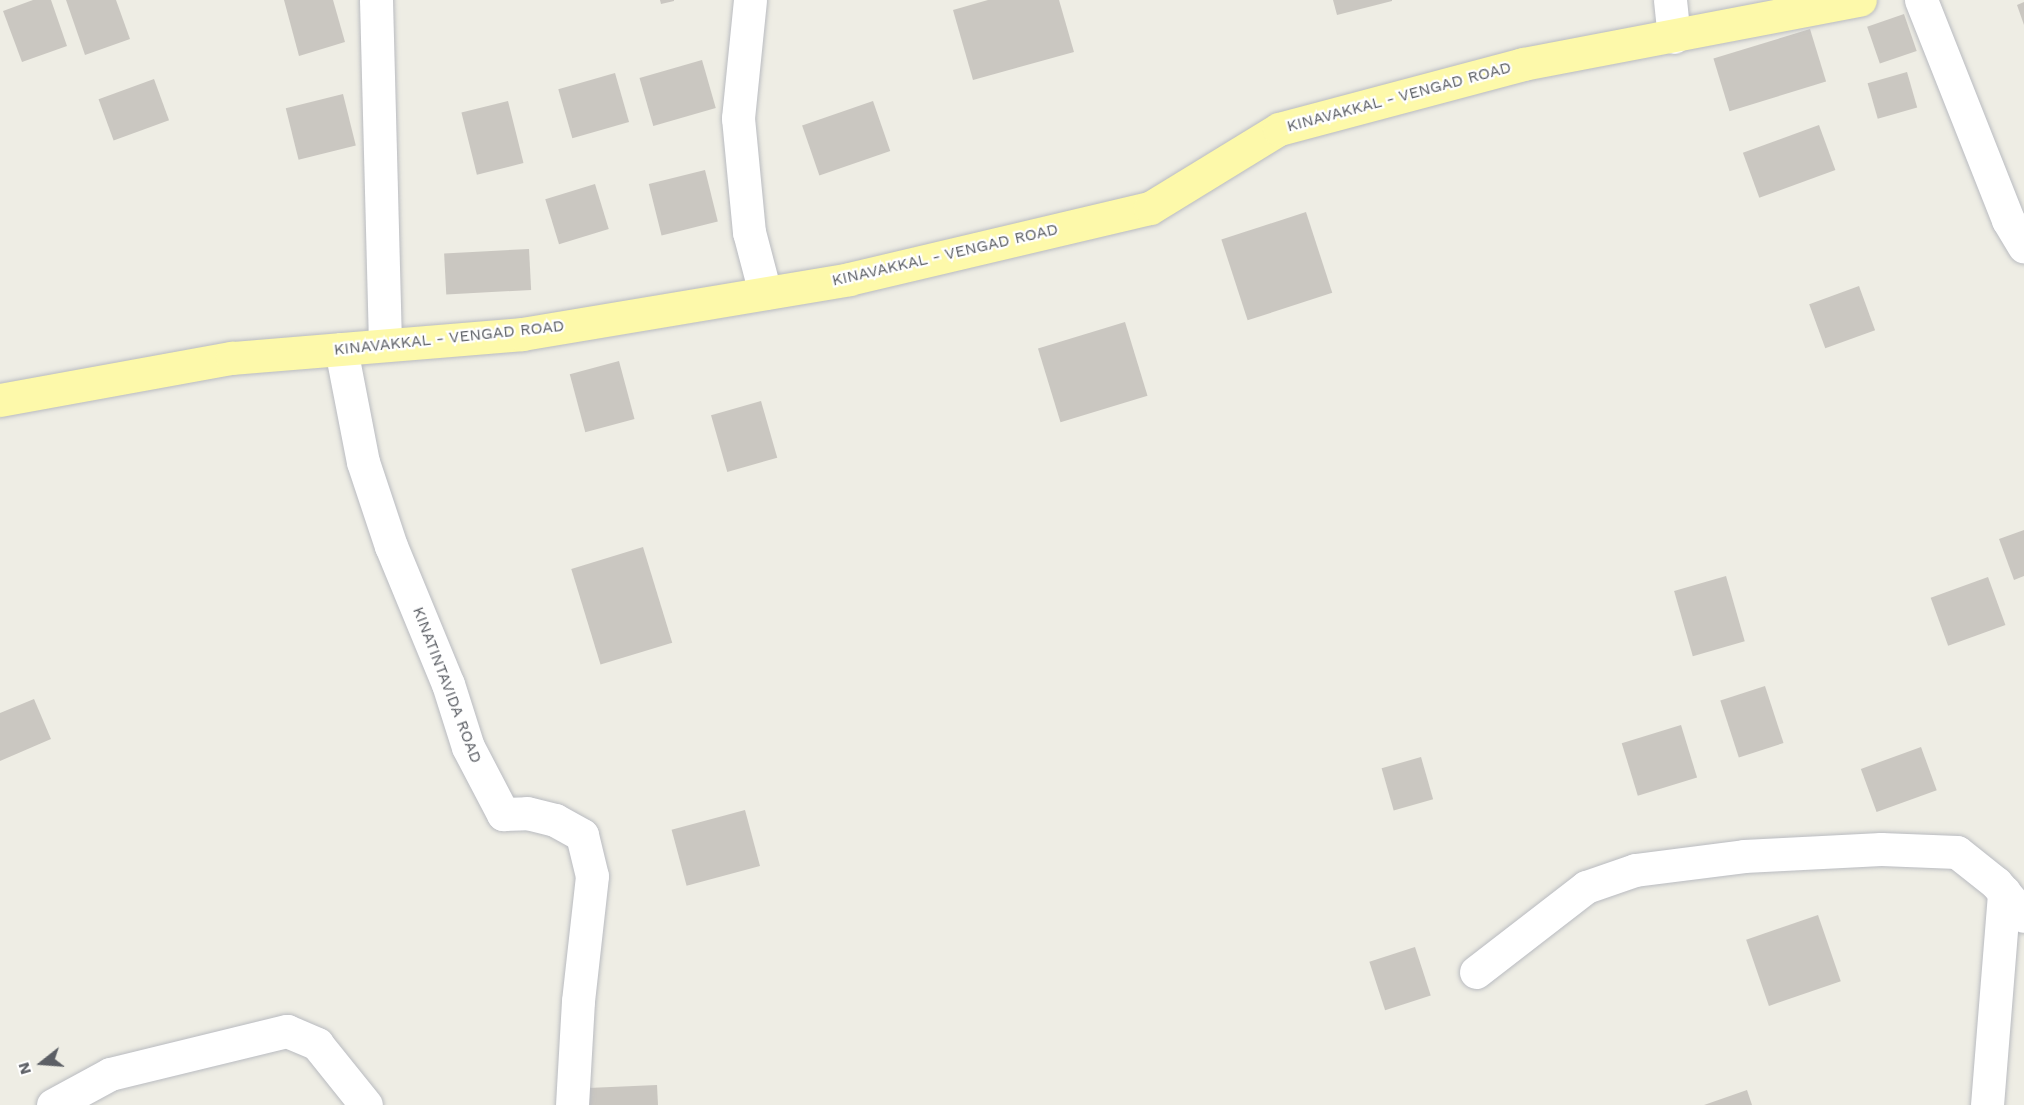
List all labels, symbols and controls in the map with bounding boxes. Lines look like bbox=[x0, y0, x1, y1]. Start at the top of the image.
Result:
street label: KINAVAKKAL - VENGAD ROAD bbox=[1284, 58, 1514, 136]
street label: KINAVAKKAL - VENGAD ROAD bbox=[830, 220, 1060, 290]
street label: KINAVAKKAL - VENGAD ROAD bbox=[332, 316, 566, 360]
street label: KINATINTAVIDA ROAD bbox=[408, 604, 486, 766]
north arrow bbox=[12, 1033, 72, 1093]
text: N bbox=[13, 1060, 35, 1077]

